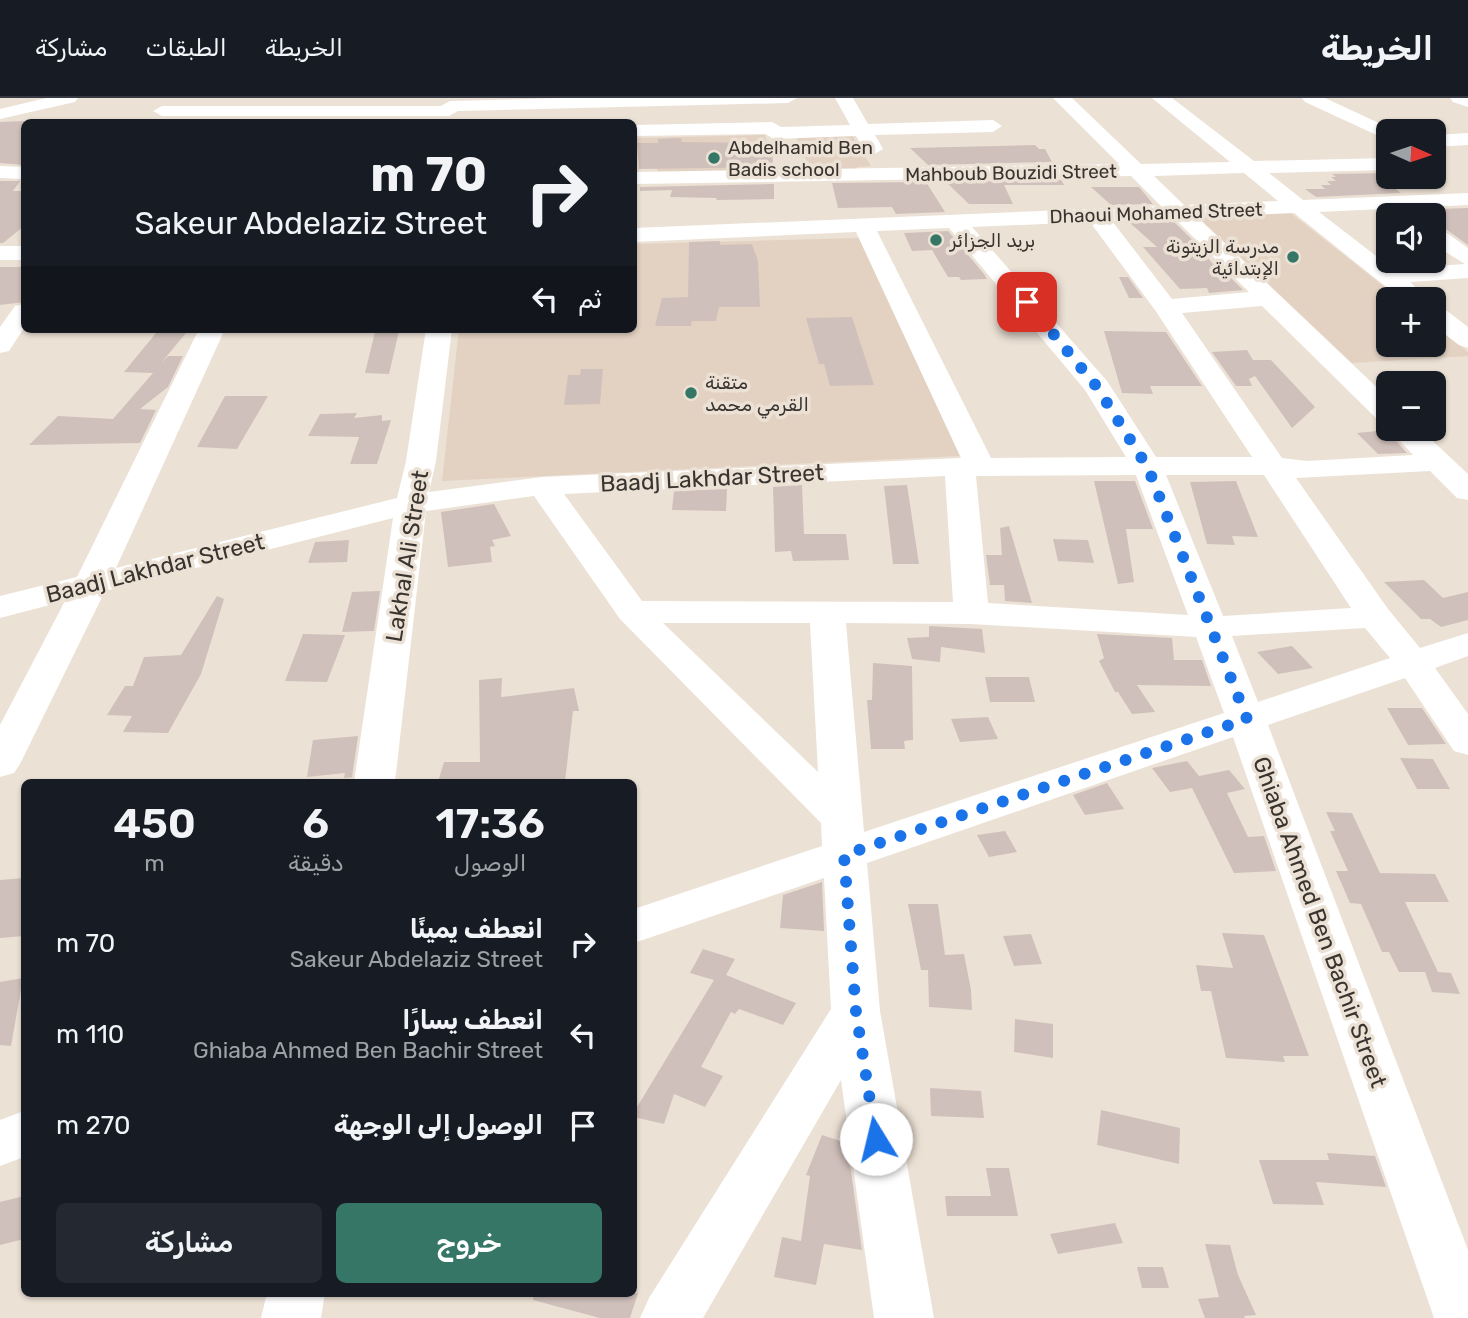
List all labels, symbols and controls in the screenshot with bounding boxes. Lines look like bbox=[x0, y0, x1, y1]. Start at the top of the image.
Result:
text: الخريطة bbox=[1321, 29, 1433, 68]
text: مشاركة bbox=[35, 34, 107, 62]
text: الطبقات bbox=[145, 34, 227, 62]
text: الخريطة bbox=[265, 34, 343, 62]
north arrow bbox=[1376, 119, 1446, 189]
map controls bbox=[1376, 119, 1446, 441]
place label: Abdelhamid Ben Badis school bbox=[728, 136, 873, 181]
text: 70 m bbox=[370, 145, 487, 203]
icon: right bbox=[511, 147, 602, 238]
marker: Abdelhamid Ben Badis school bbox=[706, 150, 722, 166]
street label: Mahboub Bouzidi Street bbox=[905, 160, 1118, 186]
street label: Dhaoui Mohamed Street bbox=[1049, 198, 1264, 228]
button: sound bbox=[1376, 203, 1446, 273]
text: Sakeur Abdelaziz Street bbox=[135, 204, 487, 242]
place label: بريد الجزائر bbox=[949, 229, 1035, 252]
marker: بريد الجزائر bbox=[928, 232, 944, 248]
place label: مدرسة الزيتونة الإبتدائية bbox=[1166, 235, 1279, 280]
marker: مدرسة الزيتونة الإبتدائية bbox=[1285, 249, 1301, 265]
pin bbox=[997, 272, 1057, 332]
icon: left bbox=[526, 280, 564, 318]
icon: arrive bbox=[1008, 283, 1046, 321]
text: ثم bbox=[578, 284, 602, 315]
button: + bbox=[1376, 287, 1446, 357]
place label: متقنة القرمي محمد bbox=[705, 371, 809, 419]
button: − bbox=[1376, 371, 1446, 441]
marker: متقنة القرمي محمد bbox=[683, 385, 699, 401]
street label: Baadj Lakhdar Street bbox=[599, 458, 825, 498]
street label: Lakhal Ali Street bbox=[380, 468, 434, 644]
street label: Baadj Lakhdar Street bbox=[43, 527, 267, 609]
street label: Ghiaba Ahmed Ben Bachir Street bbox=[1247, 753, 1393, 1091]
text: 450 bbox=[113, 799, 196, 849]
text: 6 bbox=[302, 799, 329, 849]
text: 17:36 bbox=[436, 799, 545, 849]
text: m bbox=[144, 849, 165, 877]
text: دقيقة bbox=[288, 849, 343, 877]
text: الوصول bbox=[454, 849, 526, 877]
text: انعطف يمينًا bbox=[410, 914, 543, 945]
icon: right bbox=[564, 925, 602, 963]
text: 70 m bbox=[56, 928, 115, 959]
text: Sakeur Abdelaziz Street bbox=[290, 945, 543, 973]
text: انعطف يسارًا bbox=[402, 1005, 543, 1036]
icon: left bbox=[564, 1016, 602, 1054]
text: 110 m bbox=[56, 1019, 124, 1050]
text: Ghiaba Ahmed Ben Bachir Street bbox=[193, 1036, 543, 1064]
position arrow bbox=[839, 1102, 913, 1176]
icon: arrive bbox=[564, 1107, 602, 1145]
text: 270 m bbox=[56, 1110, 131, 1141]
text: الوصول إلى الوجهة bbox=[334, 1110, 543, 1141]
button: مشاركة bbox=[56, 1203, 322, 1283]
button: خروج bbox=[336, 1203, 602, 1283]

